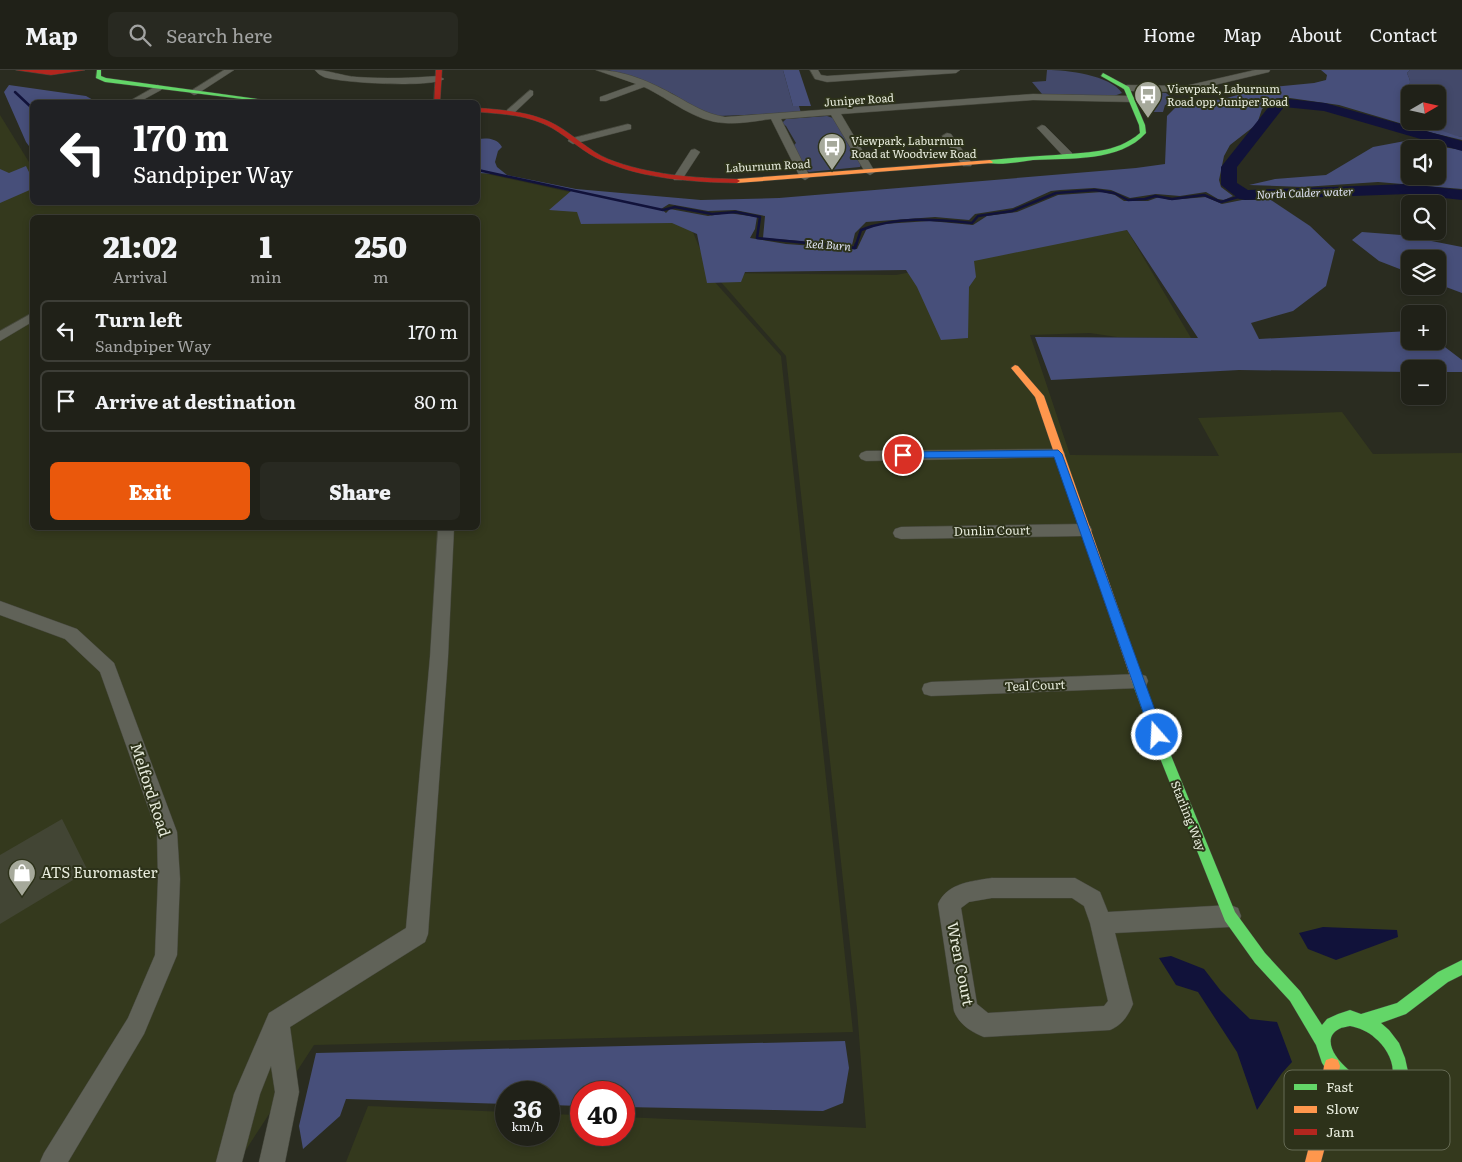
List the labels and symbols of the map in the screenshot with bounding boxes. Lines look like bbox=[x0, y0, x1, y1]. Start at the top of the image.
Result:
bus stop icon: Viewpark, Laburnum Road opp Juniper Road bbox=[1133, 80, 1163, 119]
place label: Viewpark, Laburnum Road opp Juniper Road bbox=[1167, 80, 1288, 109]
north arrow bbox=[1401, 85, 1446, 130]
street label: Juniper Road bbox=[823, 89, 895, 109]
bus stop icon: Viewpark, Laburnum Road at Woodview Road bbox=[817, 132, 847, 171]
place label: Viewpark, Laburnum Road at Woodview Road bbox=[851, 132, 977, 161]
street label: Laburnum Road bbox=[725, 155, 811, 175]
water label: North Calder water bbox=[1256, 182, 1354, 202]
water label: Red Burn bbox=[805, 234, 852, 254]
pin bbox=[882, 434, 924, 476]
street label: Dunlin Court bbox=[954, 520, 1031, 540]
street label: Teal Court bbox=[1004, 675, 1066, 695]
position arrow bbox=[1130, 708, 1182, 760]
street label: Melford Road bbox=[125, 740, 177, 839]
street label: Starling Way bbox=[1167, 778, 1211, 854]
shop icon: ATS Euromaster bbox=[7, 858, 37, 897]
place label: ATS Euromaster bbox=[41, 860, 158, 883]
street label: Wren Court bbox=[942, 920, 981, 1008]
legend bbox=[1284, 1070, 1450, 1150]
text: Fast bbox=[1326, 1076, 1354, 1096]
speed limit sign: 40 bbox=[570, 1081, 635, 1146]
text: Slow bbox=[1326, 1098, 1359, 1118]
text: Jam bbox=[1326, 1121, 1355, 1141]

